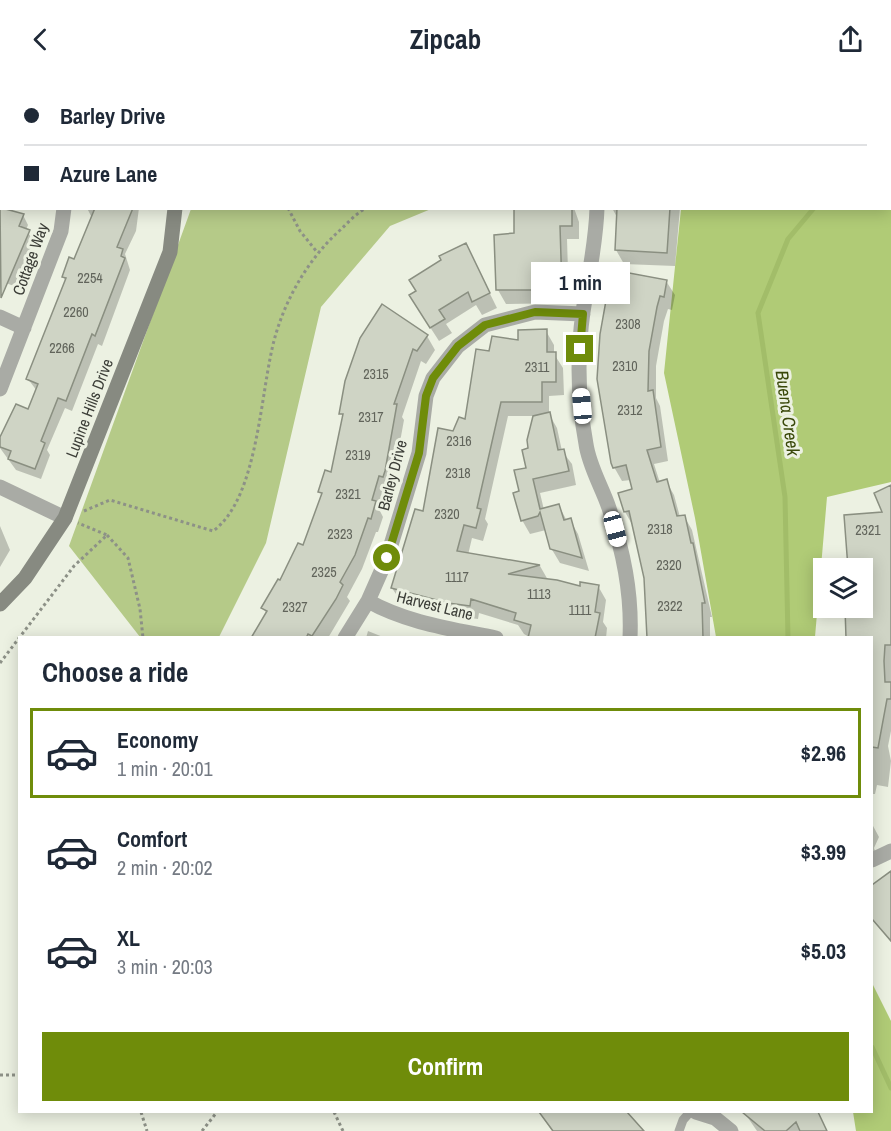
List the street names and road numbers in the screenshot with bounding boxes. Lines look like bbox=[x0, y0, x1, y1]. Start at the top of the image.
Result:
street label: Cottage Way bbox=[7, 219, 53, 298]
street label: Lupine Hills Drive bbox=[60, 355, 118, 461]
street label: Barley Drive bbox=[372, 437, 412, 513]
street label: Harvest Lane bbox=[394, 585, 476, 625]

